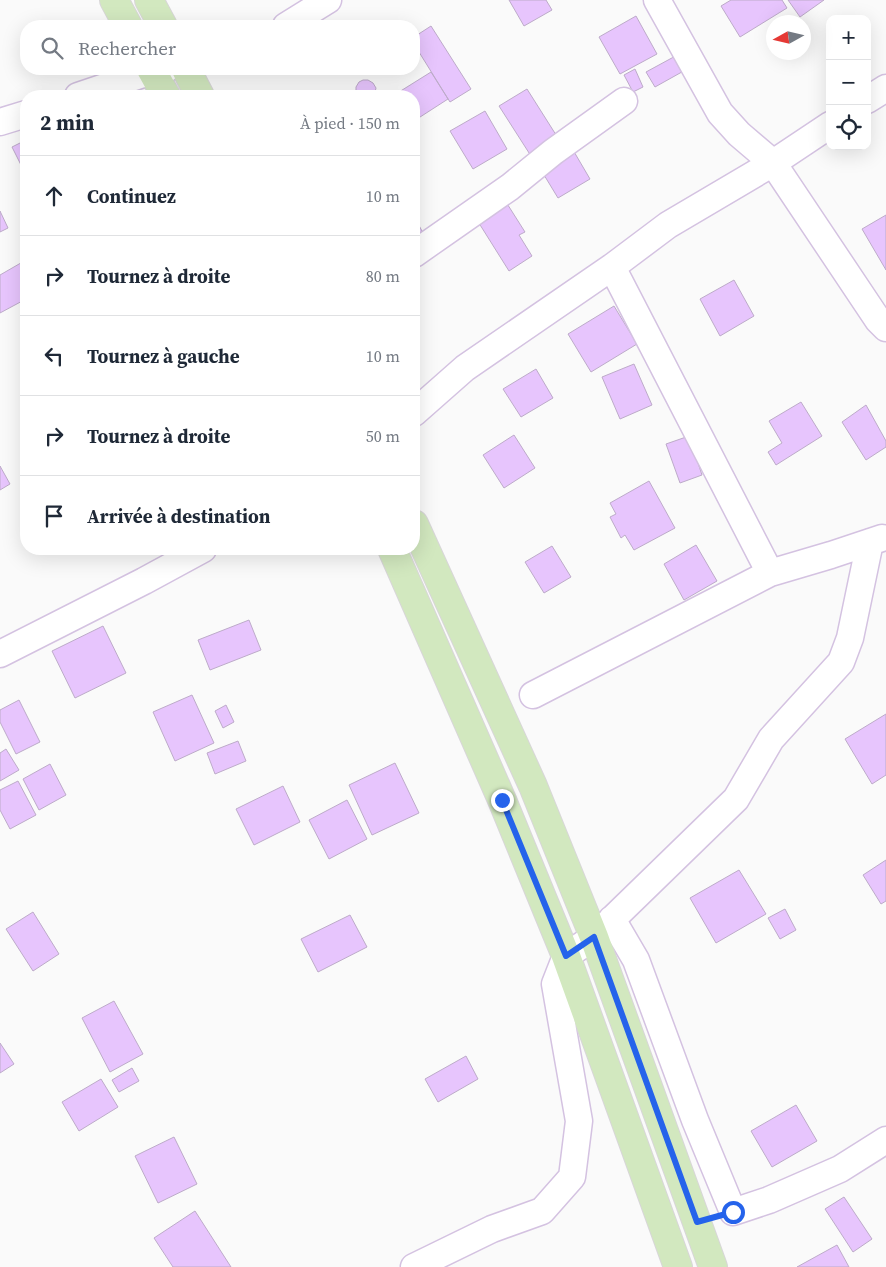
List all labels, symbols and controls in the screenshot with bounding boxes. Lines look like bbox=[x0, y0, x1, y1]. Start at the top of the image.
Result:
north arrow bbox=[766, 15, 811, 60]
map controls bbox=[826, 15, 871, 150]
button: + bbox=[826, 15, 871, 60]
search box bbox=[20, 20, 420, 75]
icon: search bbox=[38, 34, 66, 62]
text: Rechercher bbox=[78, 35, 176, 61]
button: − bbox=[826, 60, 871, 105]
button: locate bbox=[826, 105, 871, 150]
text: 2 min bbox=[40, 108, 95, 137]
text: À pied · 150 m bbox=[300, 112, 400, 134]
icon: ahead bbox=[40, 182, 68, 210]
text: Continuez bbox=[87, 183, 176, 209]
text: 10 m bbox=[366, 185, 400, 207]
icon: right bbox=[40, 262, 68, 290]
text: Tournez à droite bbox=[87, 263, 230, 289]
text: 80 m bbox=[366, 265, 400, 287]
icon: left bbox=[40, 342, 68, 370]
text: Tournez à gauche bbox=[87, 343, 240, 369]
text: 10 m bbox=[366, 345, 400, 367]
icon: right bbox=[40, 422, 68, 450]
text: Tournez à droite bbox=[87, 423, 230, 449]
text: 50 m bbox=[366, 425, 400, 447]
icon: arrive bbox=[40, 502, 68, 530]
text: Arrivée à destination bbox=[87, 503, 270, 529]
route end bbox=[491, 789, 514, 812]
route start bbox=[722, 1201, 745, 1224]

